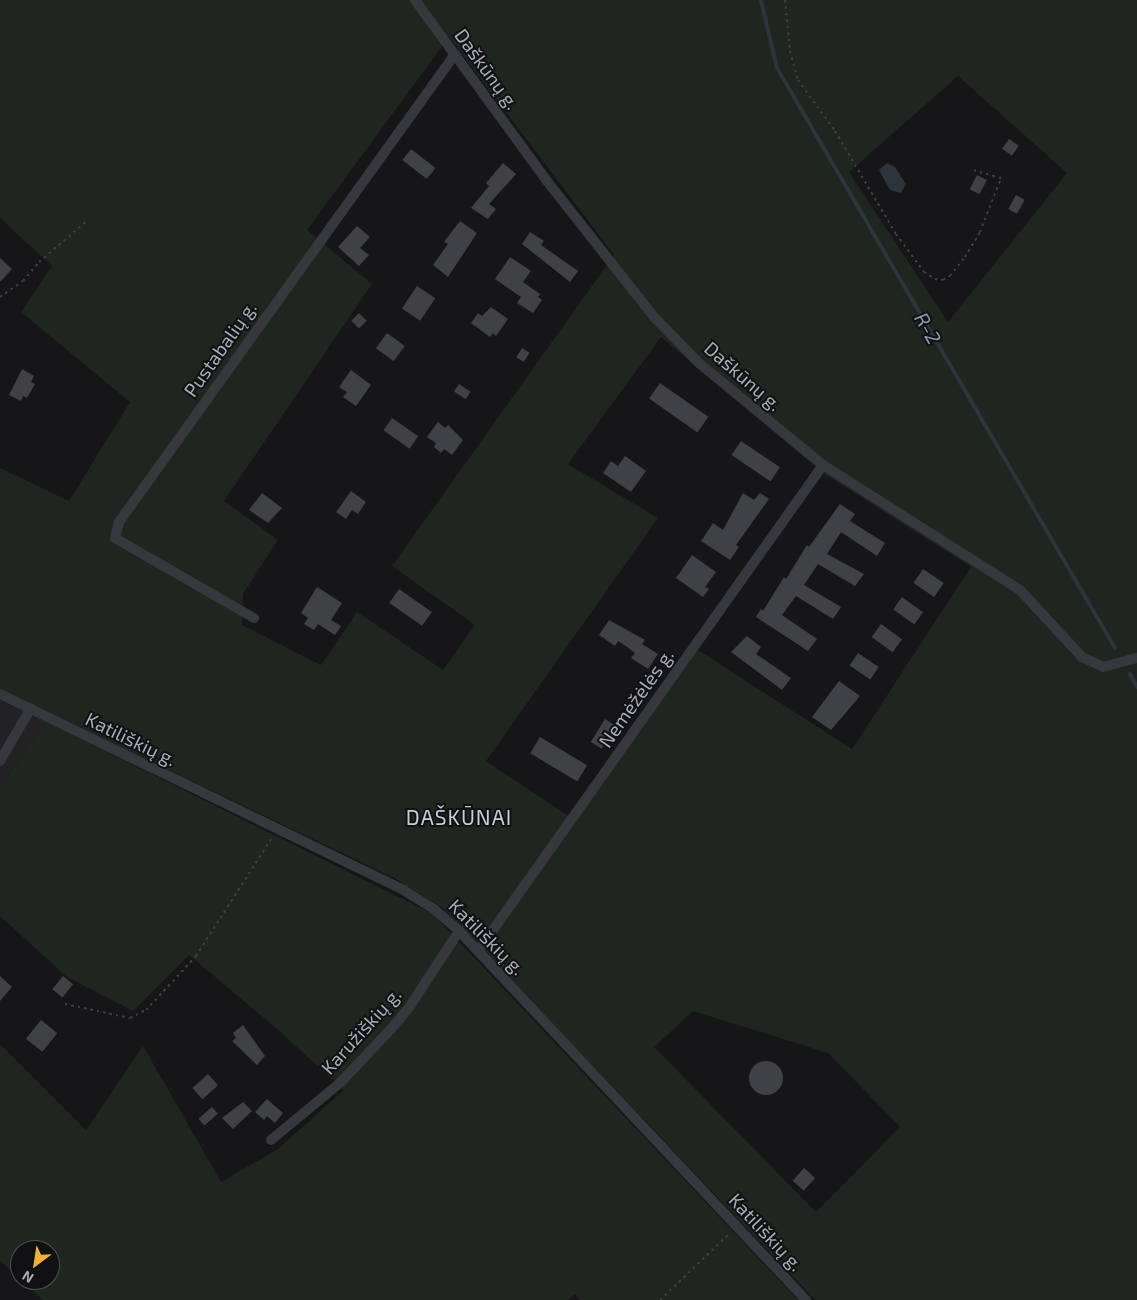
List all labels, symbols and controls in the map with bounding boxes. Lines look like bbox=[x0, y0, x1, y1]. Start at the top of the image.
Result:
street label: Daškūnų g. bbox=[450, 24, 524, 114]
street label: Pustabalių g. bbox=[179, 297, 261, 401]
water label: R-2 bbox=[909, 308, 947, 348]
street label: Daškūnų g. bbox=[700, 336, 786, 416]
street label: Nemėžėlės g. bbox=[594, 644, 678, 752]
street label: Katiliškių g. bbox=[82, 707, 180, 771]
district label: DAŠKŪNAI bbox=[405, 804, 513, 830]
street label: Katiliškių g. bbox=[444, 894, 530, 980]
street label: Karužiškių g. bbox=[316, 983, 406, 1079]
street label: Katiliškių g. bbox=[724, 1188, 808, 1276]
north arrow bbox=[10, 1240, 60, 1290]
text: N bbox=[19, 1268, 36, 1287]

